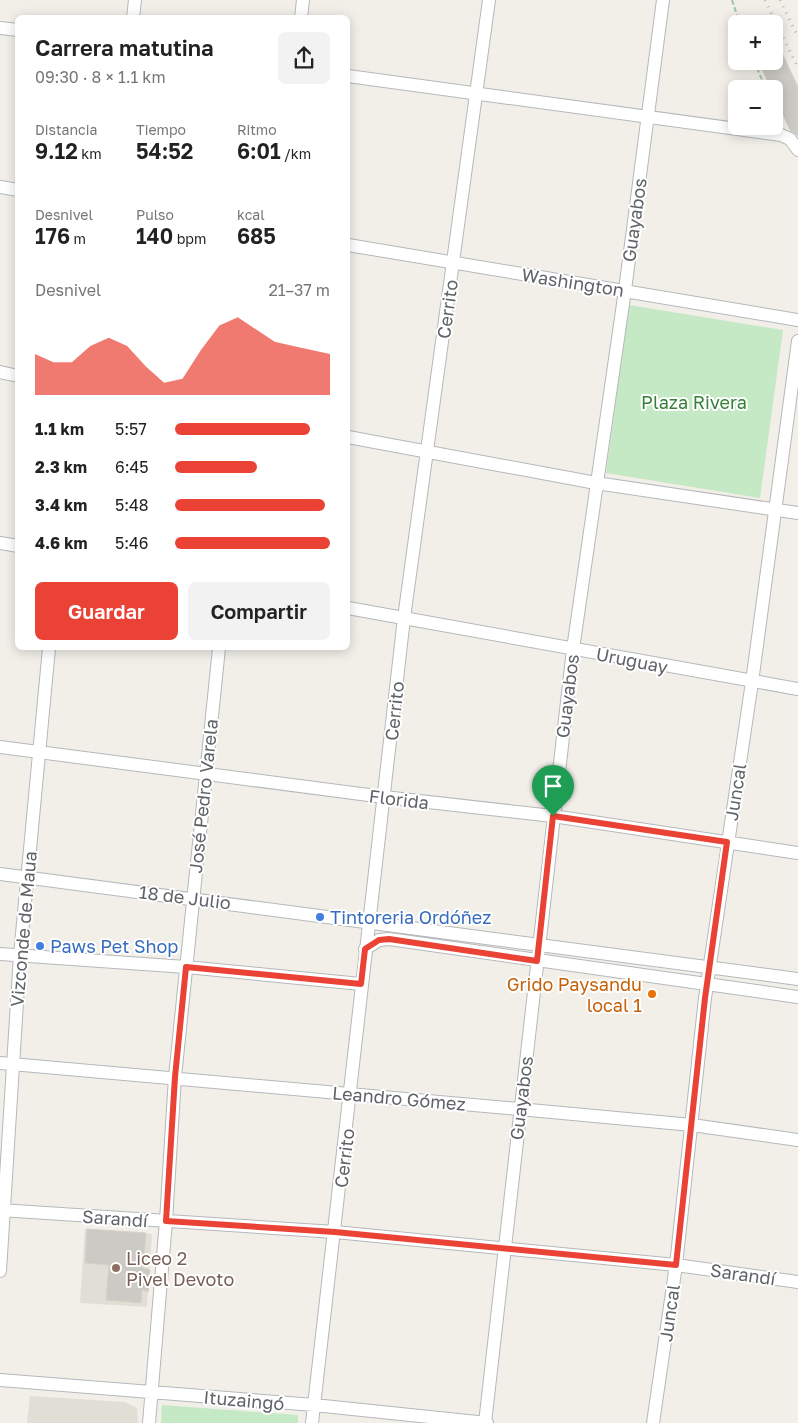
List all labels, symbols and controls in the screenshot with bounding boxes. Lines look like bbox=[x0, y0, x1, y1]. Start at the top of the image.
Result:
map controls bbox=[728, 15, 783, 135]
button: + bbox=[728, 15, 783, 70]
button: share bbox=[278, 32, 330, 84]
text: Carrera matutina bbox=[35, 34, 214, 61]
text: 09:30 · 8 × 1.1 km bbox=[35, 67, 166, 87]
button: − bbox=[728, 80, 783, 135]
text: Distancia bbox=[35, 121, 97, 138]
text: Tiempo bbox=[136, 121, 186, 138]
text: Ritmo bbox=[237, 121, 277, 138]
text: 9.12 bbox=[35, 138, 78, 164]
text: 54:52 bbox=[136, 138, 193, 164]
text: 6:01 bbox=[237, 138, 281, 164]
text: km bbox=[78, 145, 102, 162]
text: /km bbox=[281, 145, 311, 162]
street label: Guayabos bbox=[617, 177, 651, 263]
text: Desnivel bbox=[35, 206, 93, 223]
text: Pulso bbox=[136, 206, 174, 223]
text: kcal bbox=[237, 206, 265, 223]
text: 176 bbox=[35, 223, 70, 249]
text: 140 bbox=[136, 223, 173, 249]
text: 685 bbox=[237, 223, 276, 249]
text: m bbox=[70, 230, 86, 247]
text: bpm bbox=[173, 230, 206, 247]
street label: Washington bbox=[520, 263, 626, 301]
street label: Cerrito bbox=[432, 278, 462, 340]
text: Desnivel bbox=[35, 280, 101, 300]
text: 21–37 m bbox=[268, 280, 330, 300]
park label: Plaza Rivera bbox=[641, 391, 747, 413]
text: 1.1 km bbox=[35, 419, 84, 439]
text: 5:57 bbox=[115, 419, 147, 439]
text: 2.3 km bbox=[35, 457, 87, 477]
text: 6:45 bbox=[115, 457, 149, 477]
text: 3.4 km bbox=[35, 495, 87, 515]
text: 5:48 bbox=[115, 495, 149, 515]
text: 4.6 km bbox=[35, 533, 88, 553]
text: 5:46 bbox=[115, 533, 149, 553]
button: Guardar bbox=[35, 582, 178, 640]
button: Compartir bbox=[188, 582, 330, 640]
street label: Uruguay bbox=[594, 642, 670, 678]
street label: Guayabos bbox=[551, 653, 583, 739]
street label: Cerrito bbox=[380, 680, 408, 742]
street label: José Pedro Varela bbox=[184, 718, 222, 874]
street label: Juncal bbox=[720, 762, 750, 822]
pin bbox=[532, 765, 574, 816]
icon: arrive bbox=[539, 772, 567, 800]
street label: Florida bbox=[368, 784, 430, 814]
street label: Vizconde de Maua bbox=[5, 850, 41, 1008]
street label: 18 de Julio bbox=[138, 880, 232, 914]
place label: Tintoreria Ordóñez bbox=[330, 906, 491, 928]
marker: Tintoreria Ordóñez bbox=[314, 911, 326, 923]
place label: Paws Pet Shop bbox=[50, 935, 178, 957]
marker: Paws Pet Shop bbox=[34, 940, 46, 952]
place label: Grido Paysandu local 1 bbox=[507, 973, 642, 1016]
marker: Grido Paysandu local 1 bbox=[646, 988, 658, 1000]
street label: Guayabos bbox=[505, 1055, 537, 1141]
street label: Leandro Gómez bbox=[331, 1081, 467, 1115]
street label: Cerrito bbox=[329, 1127, 359, 1189]
street label: Sarandí bbox=[81, 1205, 150, 1231]
place label: Liceo 2 Pivel Devoto bbox=[126, 1247, 234, 1290]
street label: Sarandí bbox=[709, 1259, 778, 1290]
marker: Liceo 2 Pivel Devoto bbox=[110, 1262, 122, 1274]
street label: Juncal bbox=[654, 1283, 684, 1343]
street label: Ituzaingó bbox=[203, 1386, 285, 1414]

